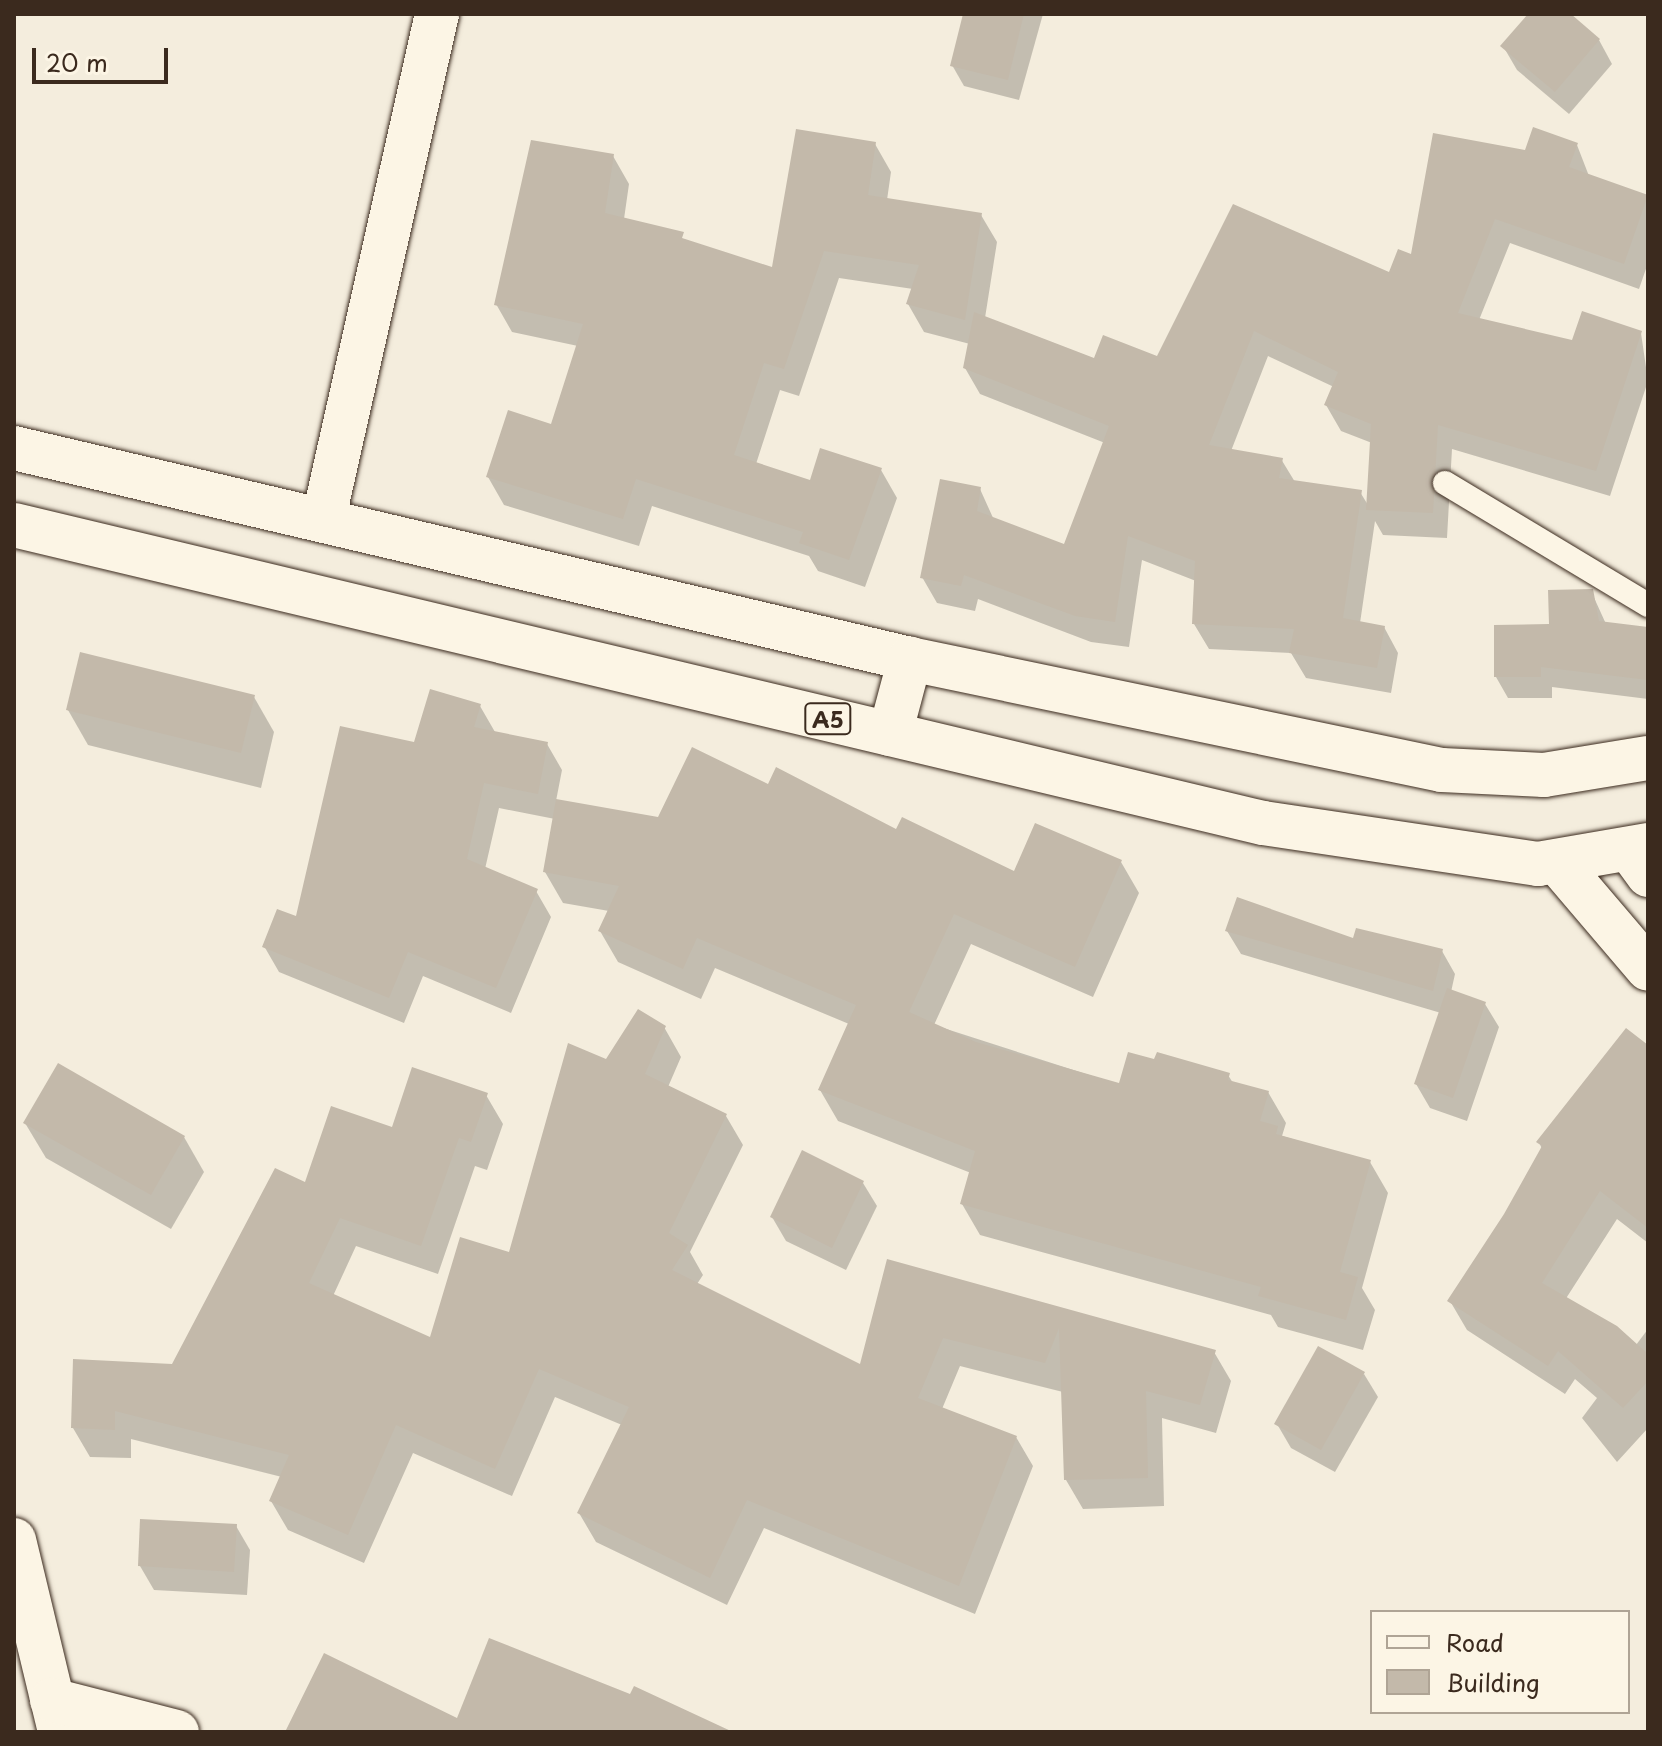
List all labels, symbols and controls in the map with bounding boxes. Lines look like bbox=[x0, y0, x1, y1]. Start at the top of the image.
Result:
scale bar bbox=[36, 32, 172, 82]
text: 20 m bbox=[46, 44, 108, 80]
road number: A5 bbox=[804, 701, 852, 737]
legend bbox=[1370, 1610, 1630, 1714]
text: Road bbox=[1446, 1624, 1504, 1660]
text: Building bbox=[1446, 1664, 1540, 1700]

